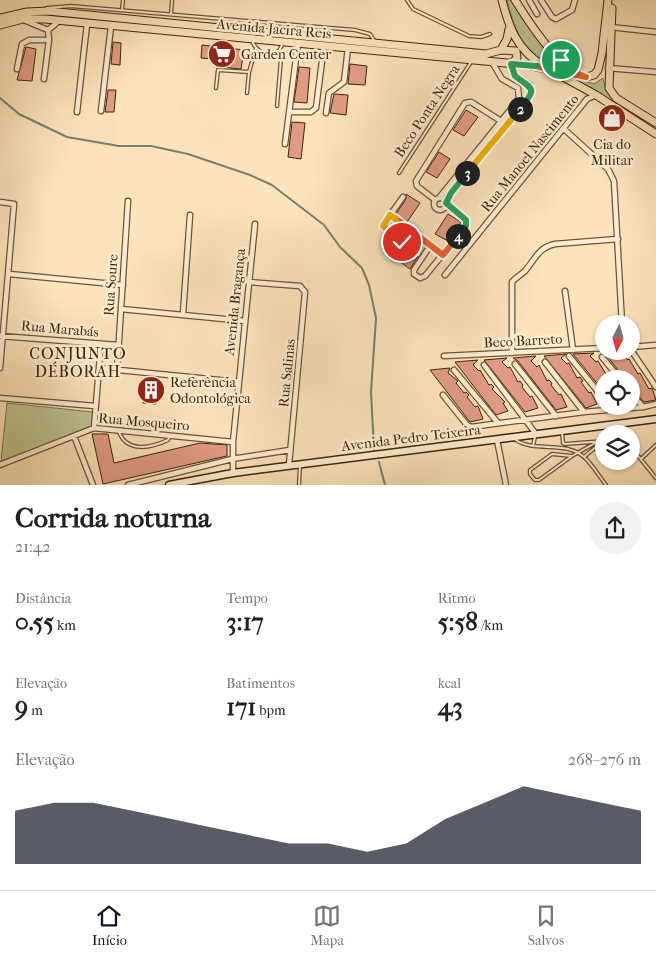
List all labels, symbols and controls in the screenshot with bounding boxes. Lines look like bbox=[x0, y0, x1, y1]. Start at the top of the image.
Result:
street label: Avenida Jacira Reis bbox=[215, 15, 332, 42]
supermarket icon: Garden Center bbox=[207, 39, 237, 69]
pin bbox=[540, 39, 582, 81]
place label: Garden Center bbox=[241, 46, 331, 63]
icon: arrive bbox=[547, 46, 575, 74]
street label: Beco Ponta Negra bbox=[391, 61, 464, 161]
street label: Rua Manoel Nascimento bbox=[477, 91, 583, 215]
pin: 2 bbox=[508, 96, 532, 122]
text: 2 bbox=[517, 101, 524, 118]
shop icon: Cia do Militar bbox=[597, 103, 627, 133]
place label: Cia do Militar bbox=[591, 136, 633, 169]
pin: 3 bbox=[454, 160, 480, 186]
text: 3 bbox=[465, 165, 470, 182]
pin bbox=[381, 221, 423, 263]
pin: 4 bbox=[446, 224, 470, 248]
icon: check bbox=[388, 228, 416, 256]
text: 4 bbox=[454, 228, 463, 245]
street label: Avenida Bragança bbox=[221, 247, 249, 358]
street label: Rua Soure bbox=[100, 253, 122, 317]
north arrow bbox=[595, 315, 640, 360]
map controls bbox=[595, 315, 640, 470]
street label: Rua Marabás bbox=[20, 317, 100, 341]
street label: Beco Barreto bbox=[483, 330, 563, 352]
street label: Rua Salinas bbox=[275, 338, 299, 408]
district label: CONJUNTO DÉBORAH bbox=[29, 344, 127, 381]
button: locate bbox=[595, 370, 640, 415]
place label: Referência Odontológica bbox=[170, 374, 251, 407]
building icon: Referência Odontológica bbox=[136, 375, 166, 405]
street label: Rua Mosqueiro bbox=[98, 410, 190, 434]
street label: Avenida Pedro Teixeira bbox=[339, 421, 482, 455]
button: layers bbox=[595, 425, 640, 470]
text: Corrida noturna bbox=[15, 501, 211, 534]
button: share bbox=[589, 502, 641, 554]
text: 21:42 bbox=[15, 537, 50, 556]
text: Distância bbox=[15, 590, 71, 607]
text: Tempo bbox=[226, 590, 268, 607]
text: Ritmo bbox=[438, 590, 476, 607]
text: 0.55 bbox=[15, 607, 54, 636]
text: 3:17 bbox=[226, 607, 264, 636]
text: 5:58 bbox=[438, 607, 478, 636]
text: km bbox=[54, 617, 76, 634]
text: /km bbox=[478, 617, 503, 634]
text: Elevação bbox=[15, 675, 67, 692]
text: Batimentos bbox=[226, 675, 295, 692]
text: kcal bbox=[438, 675, 461, 692]
text: 9 bbox=[15, 692, 28, 721]
text: 171 bbox=[226, 692, 256, 721]
text: 43 bbox=[438, 692, 463, 721]
text: m bbox=[28, 702, 43, 719]
text: bpm bbox=[256, 702, 286, 719]
text: Elevação bbox=[15, 750, 75, 769]
text: 268–276 m bbox=[568, 750, 641, 769]
tab: Início bbox=[92, 902, 127, 949]
tab: Mapa bbox=[311, 902, 344, 949]
tab: Salvos bbox=[528, 902, 564, 949]

